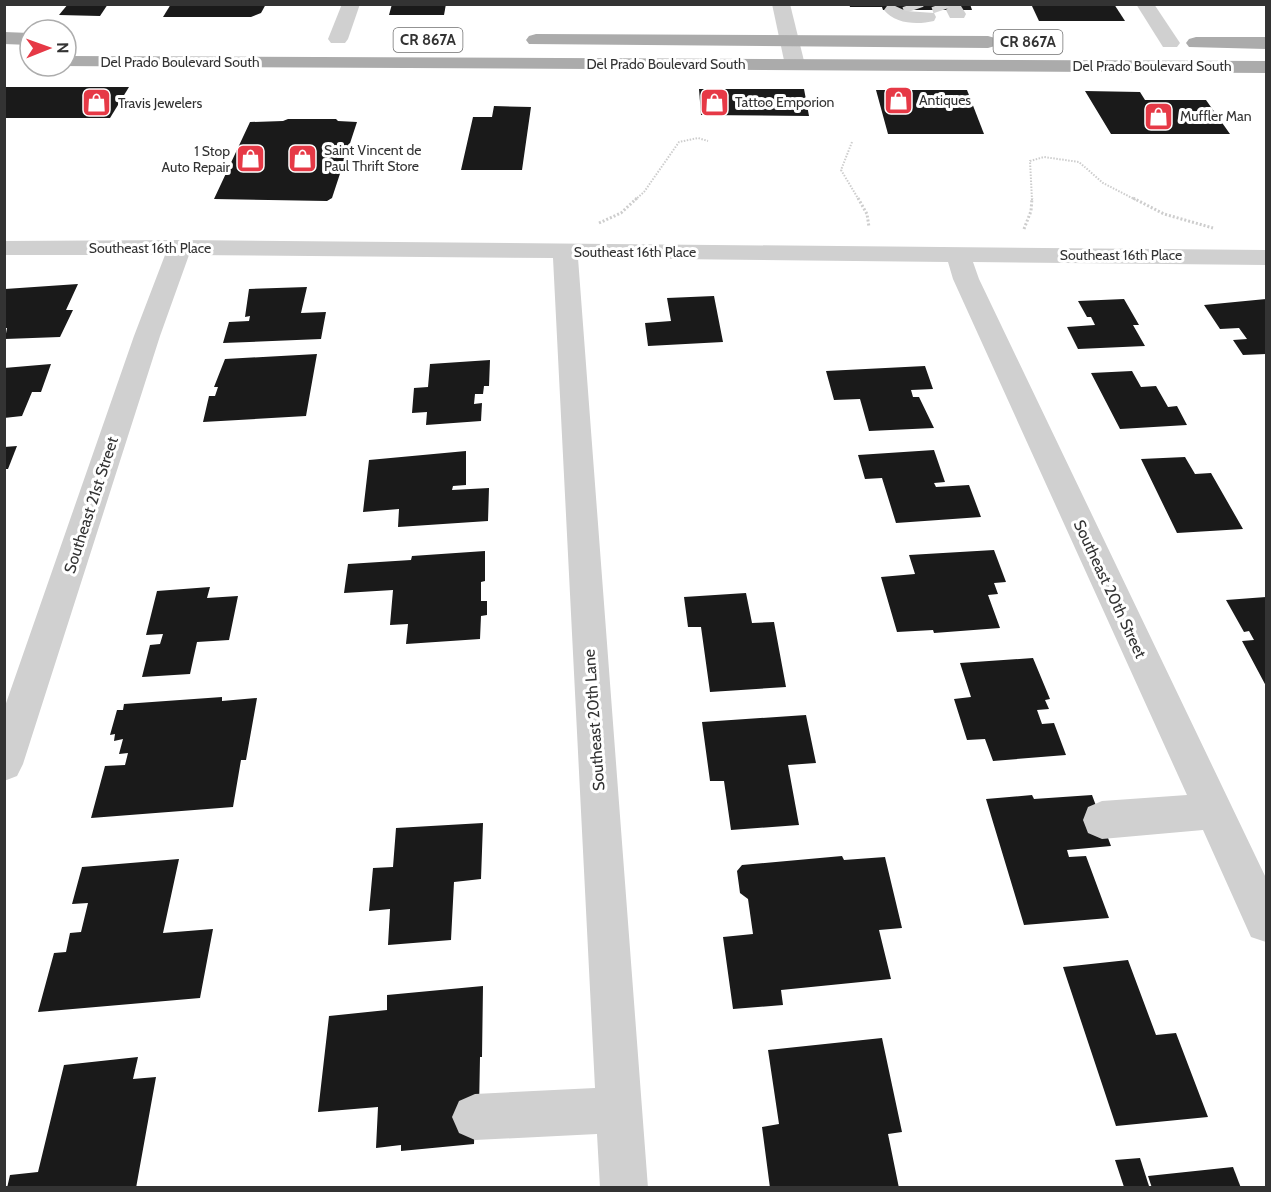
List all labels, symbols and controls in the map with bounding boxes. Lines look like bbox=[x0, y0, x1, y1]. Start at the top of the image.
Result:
north arrow bbox=[18, 18, 78, 78]
road number: CR 867A bbox=[394, 28, 462, 52]
road number: CR 867A bbox=[994, 30, 1062, 54]
text: N bbox=[53, 42, 72, 54]
street label: Del Prado Boulevard South bbox=[100, 53, 260, 71]
street label: Del Prado Boulevard South bbox=[586, 55, 746, 73]
street label: Del Prado Boulevard South bbox=[1072, 57, 1232, 75]
shop icon: Antiques bbox=[882, 84, 914, 116]
shop icon: Tattoo Emporion bbox=[698, 86, 730, 118]
shop icon: Travis Jewelers bbox=[81, 87, 113, 119]
place label: Antiques bbox=[919, 91, 971, 109]
place label: Tattoo Emporion bbox=[735, 93, 835, 111]
place label: Travis Jewelers bbox=[118, 94, 202, 112]
shop icon: Muffler Man bbox=[1143, 100, 1175, 132]
place label: Muffler Man bbox=[1180, 107, 1252, 125]
place label: Saint Vincent de Paul Thrift Store bbox=[324, 141, 421, 175]
place label: 1 Stop Auto Repair bbox=[161, 142, 231, 176]
shop icon: Saint Vincent de Paul Thrift Store bbox=[287, 142, 319, 174]
shop icon: 1 Stop Auto Repair bbox=[235, 143, 267, 175]
street label: Southeast 16th Place bbox=[89, 239, 211, 257]
street label: Southeast 16th Place bbox=[574, 243, 696, 261]
street label: Southeast 16th Place bbox=[1060, 246, 1182, 264]
street label: Southeast 21st Street bbox=[60, 434, 122, 576]
street label: Southeast 20th Street bbox=[1070, 517, 1151, 662]
street label: Southeast 20th Lane bbox=[580, 648, 608, 792]

